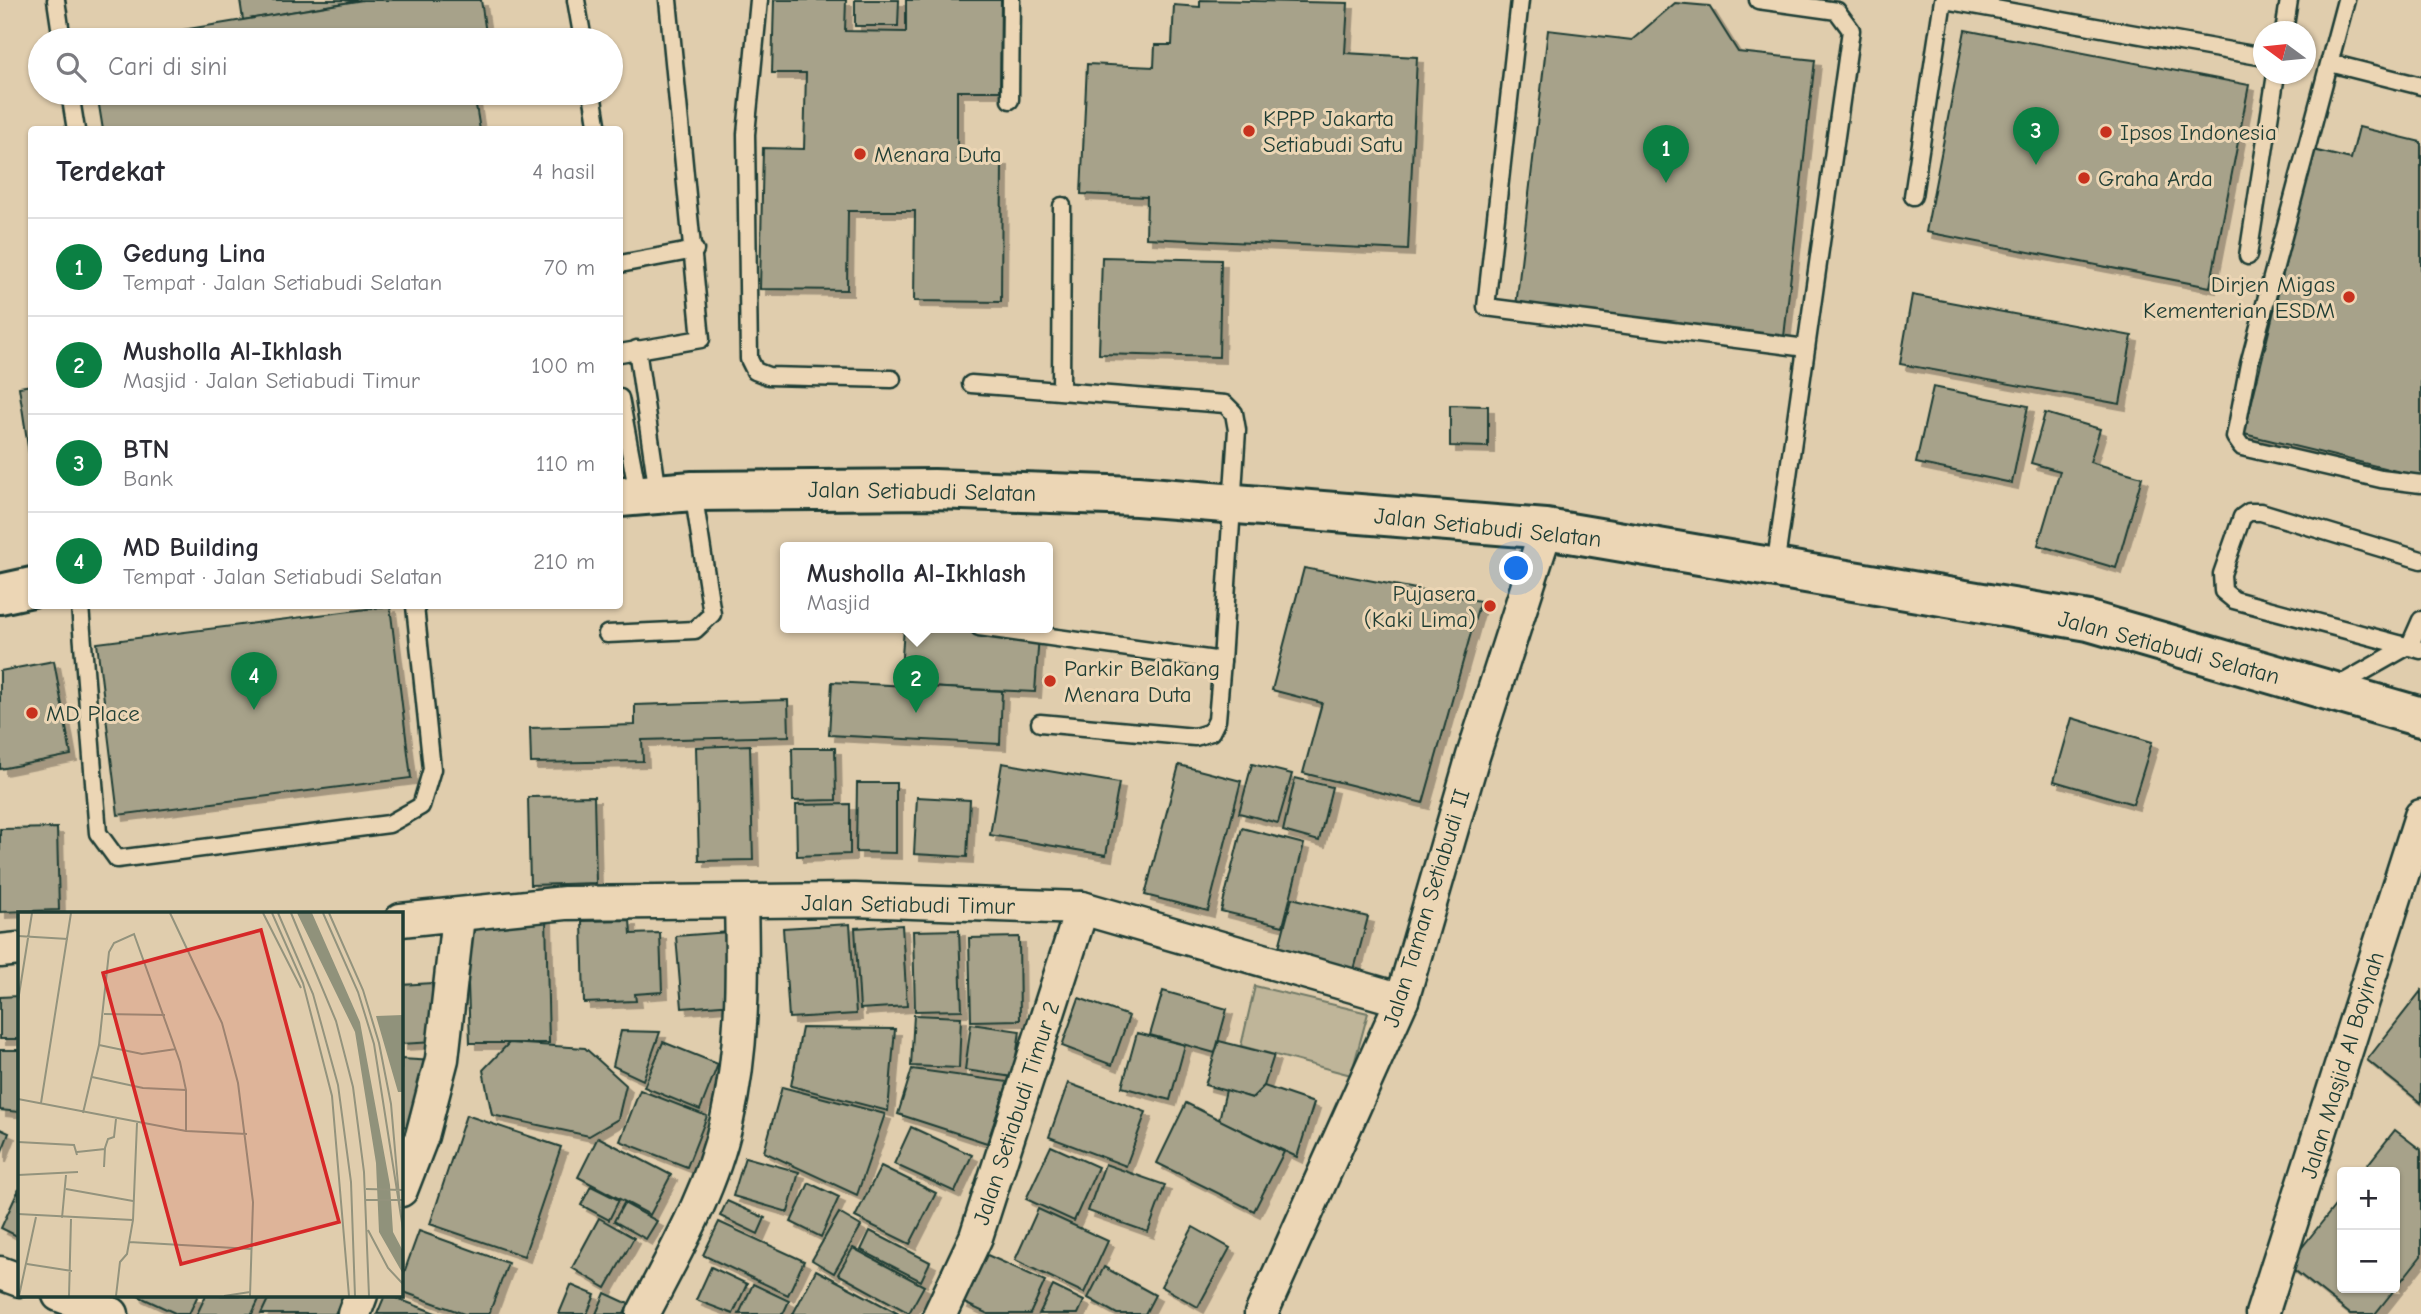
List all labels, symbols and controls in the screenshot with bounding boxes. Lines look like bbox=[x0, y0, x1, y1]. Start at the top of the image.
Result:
north arrow bbox=[2253, 21, 2316, 84]
search box bbox=[28, 28, 623, 105]
icon: search bbox=[52, 48, 90, 86]
text: Cari di sini bbox=[108, 52, 228, 82]
place label: KPPP Jakarta Setiabudi Satu bbox=[1263, 105, 1403, 158]
pin: 3 bbox=[2013, 107, 2059, 165]
place label: Ipsos Indonesia bbox=[2120, 119, 2277, 146]
marker: KPPP Jakarta Setiabudi Satu bbox=[1241, 123, 1257, 139]
marker: Ipsos Indonesia bbox=[2098, 124, 2114, 140]
pin: 1 bbox=[1643, 125, 1689, 183]
place label: Menara Duta bbox=[874, 141, 1002, 168]
marker: Menara Duta bbox=[852, 146, 868, 162]
text: Terdekat bbox=[56, 154, 165, 189]
text: 4 hasil bbox=[532, 158, 595, 185]
place label: Graha Arda bbox=[2098, 165, 2213, 192]
marker: Graha Arda bbox=[2076, 170, 2092, 186]
text: Gedung Lina bbox=[123, 239, 266, 269]
text: 1 bbox=[74, 254, 84, 281]
text: 70 m bbox=[543, 254, 595, 281]
text: Tempat · Jalan Setiabudi Selatan bbox=[123, 269, 442, 296]
place label: Dirjen Migas Kementerian ESDM bbox=[2143, 271, 2335, 324]
marker: Dirjen Migas Kementerian ESDM bbox=[2341, 289, 2357, 305]
text: Musholla Al-Ikhlash bbox=[123, 337, 343, 367]
text: 2 bbox=[73, 352, 85, 379]
text: 100 m bbox=[531, 352, 595, 379]
text: Masjid · Jalan Setiabudi Timur bbox=[123, 367, 420, 394]
text: BTN bbox=[123, 435, 169, 465]
text: 3 bbox=[73, 450, 85, 477]
text: 110 m bbox=[536, 450, 595, 477]
text: Bank bbox=[123, 465, 173, 492]
street label: Jalan Setiabudi Selatan bbox=[808, 476, 1036, 507]
street label: Jalan Setiabudi Selatan bbox=[1373, 502, 1603, 553]
text: MD Building bbox=[123, 533, 259, 563]
popup bbox=[780, 542, 1053, 633]
text: 4 bbox=[74, 548, 84, 575]
text: 210 m bbox=[533, 548, 595, 575]
your location bbox=[1499, 551, 1533, 585]
text: Musholla Al-Ikhlash bbox=[807, 559, 1026, 589]
text: Tempat · Jalan Setiabudi Selatan bbox=[123, 563, 442, 590]
place label: Pujasera (Kaki Lima) bbox=[1364, 580, 1476, 633]
text: Masjid bbox=[807, 589, 870, 616]
marker: Pujasera (Kaki Lima) bbox=[1482, 598, 1498, 614]
street label: Jalan Setiabudi Selatan bbox=[2055, 605, 2283, 690]
pin: 4 bbox=[231, 652, 277, 710]
pin: 2 bbox=[893, 655, 939, 713]
place label: Parkir Belakang Menara Duta bbox=[1064, 655, 1220, 708]
marker: Parkir Belakang Menara Duta bbox=[1042, 673, 1058, 689]
place label: MD Place bbox=[46, 700, 140, 727]
marker: MD Place bbox=[24, 705, 40, 721]
street label: Jalan Taman Setiabudi II bbox=[1377, 786, 1476, 1031]
street label: Jalan Setiabudi Timur bbox=[801, 889, 1016, 920]
inset map bbox=[18, 912, 402, 1296]
street label: Jalan Masjid Al Bayinah bbox=[2295, 949, 2390, 1182]
street label: Jalan Setiabudi Timur 2 bbox=[968, 998, 1065, 1228]
map controls bbox=[2337, 1167, 2400, 1293]
button: + bbox=[2337, 1167, 2400, 1230]
button: − bbox=[2337, 1230, 2400, 1293]

